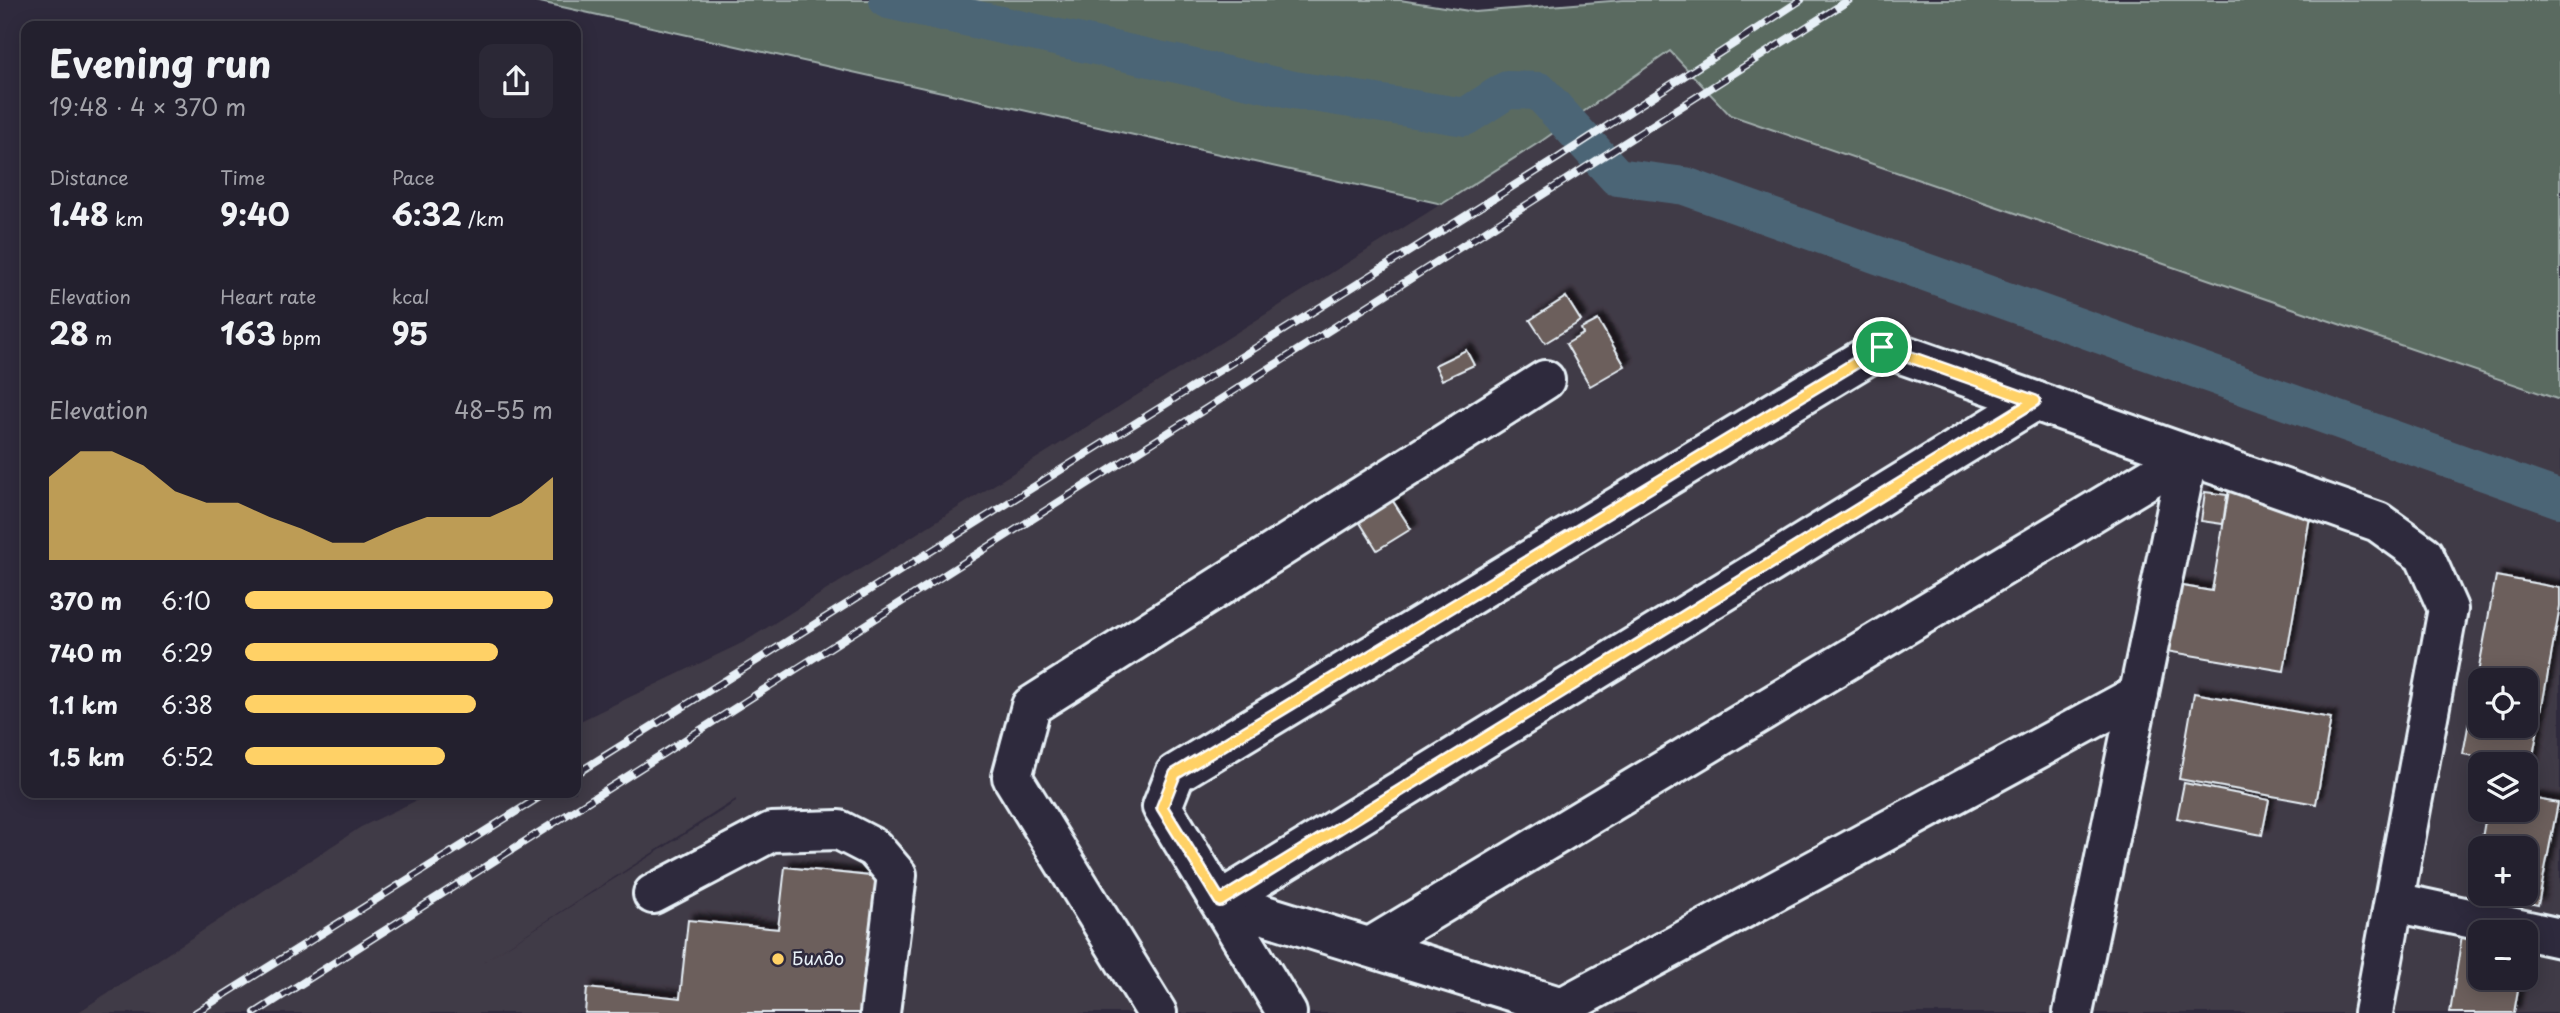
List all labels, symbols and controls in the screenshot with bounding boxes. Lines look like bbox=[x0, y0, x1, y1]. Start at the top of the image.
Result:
text: Evening run bbox=[49, 34, 271, 91]
button: share bbox=[479, 44, 553, 118]
text: 19:48 · 4 × 370 m bbox=[49, 89, 246, 124]
text: Distance bbox=[49, 163, 129, 191]
text: Time bbox=[220, 163, 265, 191]
text: Pace bbox=[392, 163, 435, 191]
text: 1.48 bbox=[49, 191, 109, 236]
text: 9:40 bbox=[220, 191, 290, 236]
text: 6:32 bbox=[392, 191, 462, 236]
text: km bbox=[109, 204, 144, 232]
text: /km bbox=[462, 204, 504, 232]
text: Elevation bbox=[49, 282, 131, 310]
text: Heart rate bbox=[220, 282, 316, 310]
text: kcal bbox=[392, 282, 430, 310]
text: 28 bbox=[49, 310, 89, 355]
text: 163 bbox=[220, 310, 276, 355]
text: 95 bbox=[392, 310, 428, 355]
pin bbox=[1852, 317, 1912, 377]
text: m bbox=[89, 323, 112, 351]
text: bpm bbox=[276, 323, 321, 351]
icon: arrive bbox=[1863, 328, 1901, 366]
text: Elevation bbox=[49, 392, 148, 427]
text: 48–55 m bbox=[454, 392, 553, 427]
text: 370 m bbox=[49, 583, 122, 618]
text: 6:10 bbox=[161, 583, 211, 618]
text: 740 m bbox=[49, 635, 122, 670]
text: 6:29 bbox=[161, 635, 213, 670]
map controls bbox=[2468, 668, 2538, 990]
button: locate bbox=[2468, 668, 2538, 738]
text: 1.1 km bbox=[49, 687, 118, 722]
text: 6:38 bbox=[161, 687, 213, 722]
text: 1.5 km bbox=[49, 739, 125, 774]
text: 6:52 bbox=[161, 739, 214, 774]
button: layers bbox=[2468, 752, 2538, 822]
button: + bbox=[2468, 836, 2538, 906]
button: − bbox=[2468, 920, 2538, 990]
place label: Билдо bbox=[792, 944, 844, 971]
marker: Билдо bbox=[770, 951, 786, 967]

